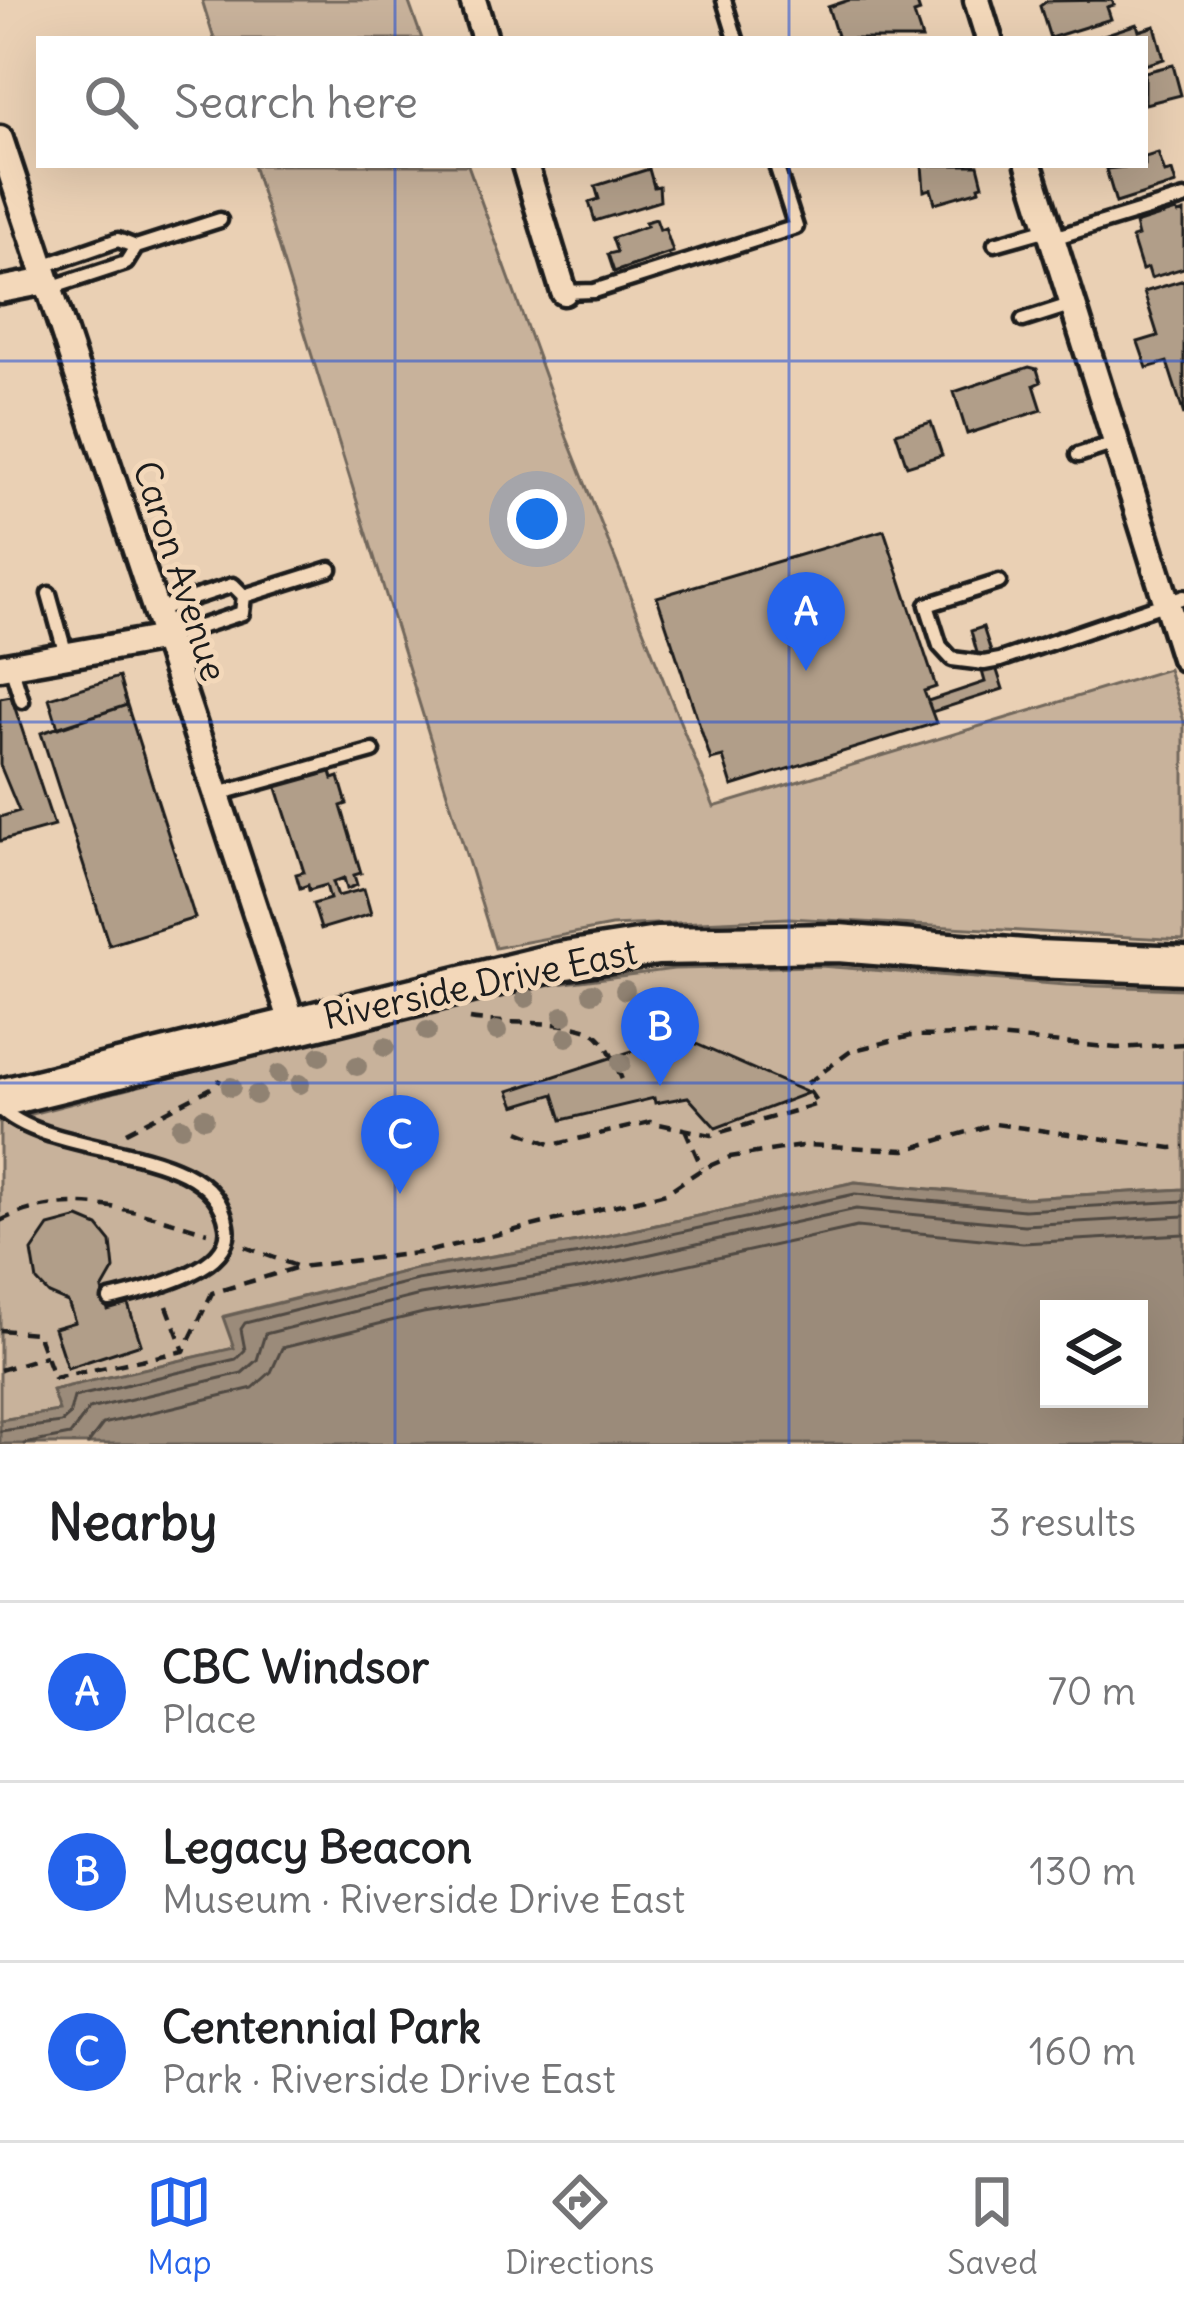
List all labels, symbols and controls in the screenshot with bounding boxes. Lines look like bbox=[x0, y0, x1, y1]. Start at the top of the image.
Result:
search box bbox=[36, 36, 1148, 168]
icon: search bbox=[78, 69, 144, 135]
text: Search here bbox=[174, 74, 418, 130]
street label: Caron Avenue bbox=[123, 455, 237, 687]
your location bbox=[507, 489, 567, 549]
pin: A bbox=[767, 572, 845, 671]
street label: Riverside Drive East bbox=[319, 929, 641, 1039]
pin: B bbox=[621, 987, 699, 1086]
pin: C bbox=[361, 1095, 439, 1194]
map controls bbox=[1040, 1300, 1148, 1408]
button: layers bbox=[1040, 1300, 1148, 1408]
text: Nearby bbox=[48, 1490, 217, 1554]
text: 3 results bbox=[989, 1498, 1136, 1547]
text: CBC Windsor bbox=[162, 1639, 429, 1695]
text: A bbox=[74, 1667, 100, 1716]
text: 70 m bbox=[1048, 1667, 1136, 1716]
text: Place bbox=[162, 1695, 256, 1744]
text: Legacy Beacon bbox=[162, 1819, 472, 1875]
text: B bbox=[74, 1847, 100, 1896]
text: 130 m bbox=[1029, 1847, 1136, 1896]
text: Museum · Riverside Drive East bbox=[162, 1875, 685, 1924]
text: Centennial Park bbox=[162, 1999, 481, 2055]
text: C bbox=[74, 2027, 100, 2076]
text: 160 m bbox=[1029, 2027, 1136, 2076]
text: Park · Riverside Drive East bbox=[162, 2055, 616, 2104]
tab: Map bbox=[146, 2169, 212, 2283]
tab: Directions bbox=[505, 2169, 654, 2283]
tab: Saved bbox=[947, 2169, 1038, 2283]

